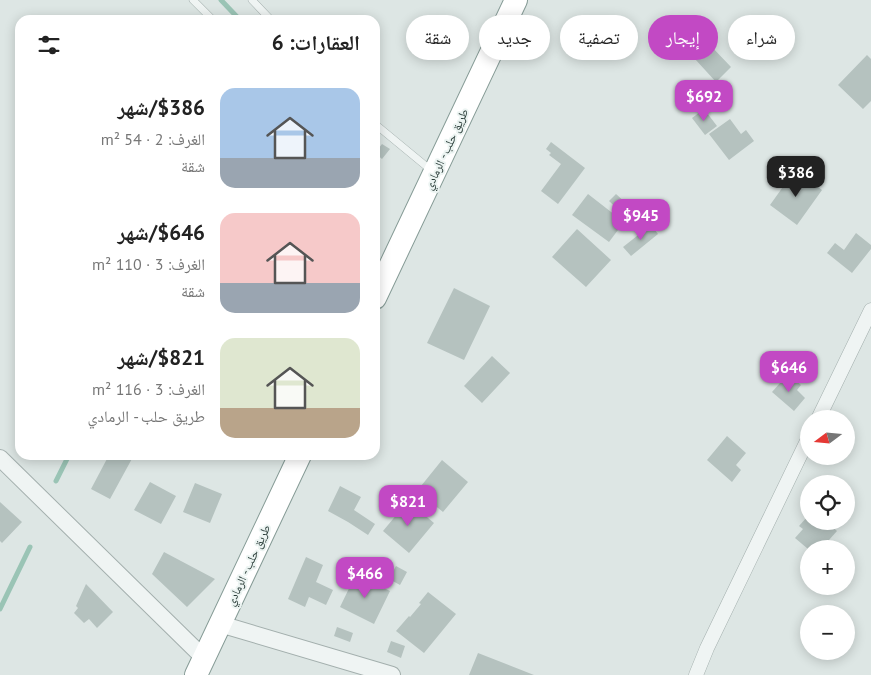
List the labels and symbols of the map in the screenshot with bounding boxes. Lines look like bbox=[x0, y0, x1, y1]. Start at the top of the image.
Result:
pin: $692 bbox=[674, 80, 734, 122]
street label: طريق حلب - الرمادي bbox=[421, 106, 474, 193]
pin: $386 bbox=[766, 156, 826, 198]
pin: $945 bbox=[611, 198, 671, 241]
pin: $646 bbox=[759, 350, 819, 393]
north arrow bbox=[800, 410, 855, 465]
pin: $821 bbox=[378, 484, 438, 527]
street label: طريق حلب - الرمادي bbox=[223, 522, 276, 609]
pin: $466 bbox=[335, 556, 395, 599]

